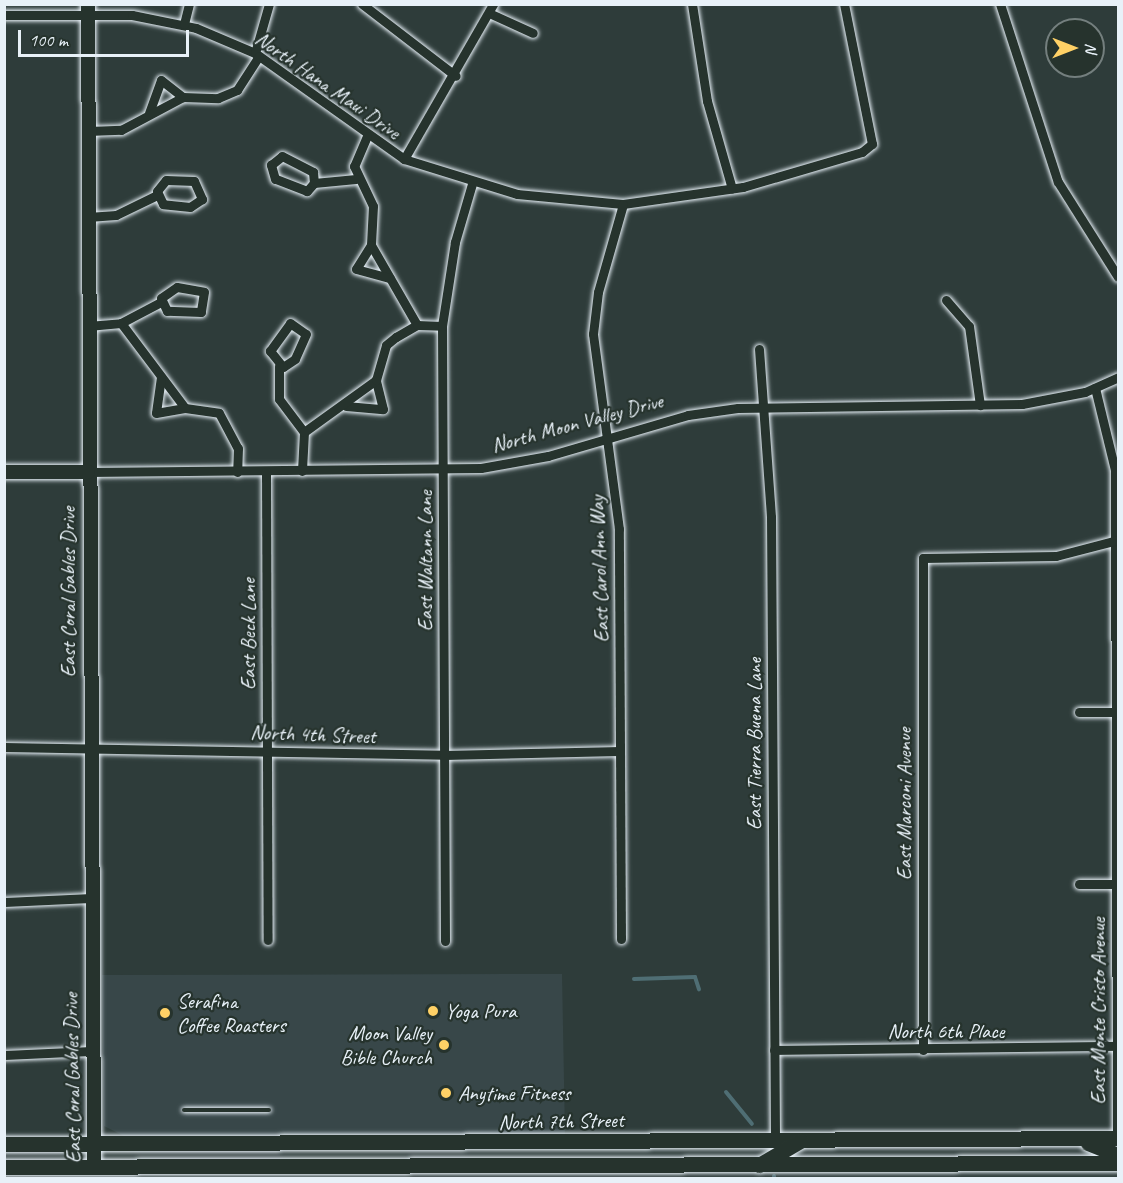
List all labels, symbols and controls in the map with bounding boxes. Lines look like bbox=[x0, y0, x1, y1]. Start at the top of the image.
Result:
scale bar bbox=[21, 18, 192, 56]
north arrow bbox=[1045, 18, 1105, 78]
street label: North Hana Maui Drive bbox=[250, 25, 406, 145]
text: 100 m bbox=[29, 29, 68, 51]
text: N bbox=[1081, 43, 1101, 53]
street label: North Moon Valley Drive bbox=[489, 388, 665, 458]
street label: East Waltann Lane bbox=[412, 490, 438, 632]
street label: East Carol Ann Way bbox=[584, 495, 614, 643]
street label: East Coral Gables Drive bbox=[55, 507, 81, 677]
street label: East Beck Lane bbox=[235, 578, 261, 690]
street label: East Tierra Buena Lane bbox=[741, 658, 767, 830]
street label: North 4th Street bbox=[250, 719, 376, 749]
street label: East Marconi Avenue bbox=[891, 728, 917, 880]
street label: East Monte Cristo Avenue bbox=[1085, 918, 1111, 1104]
place label: Serafina Coffee Roasters bbox=[177, 988, 286, 1038]
street label: East Coral Gables Drive bbox=[58, 993, 86, 1163]
place label: Yoga Pura bbox=[445, 998, 516, 1024]
marker: Yoga Pura bbox=[426, 1004, 440, 1018]
marker: Serafina Coffee Roasters bbox=[158, 1006, 172, 1020]
street label: North 6th Place bbox=[887, 1018, 1005, 1044]
place label: Moon Valley Bible Church bbox=[340, 1020, 432, 1070]
marker: Moon Valley Bible Church bbox=[437, 1038, 451, 1052]
place label: Anytime Fitness bbox=[458, 1080, 571, 1106]
marker: Anytime Fitness bbox=[439, 1086, 453, 1100]
street label: North 7th Street bbox=[498, 1107, 624, 1135]

